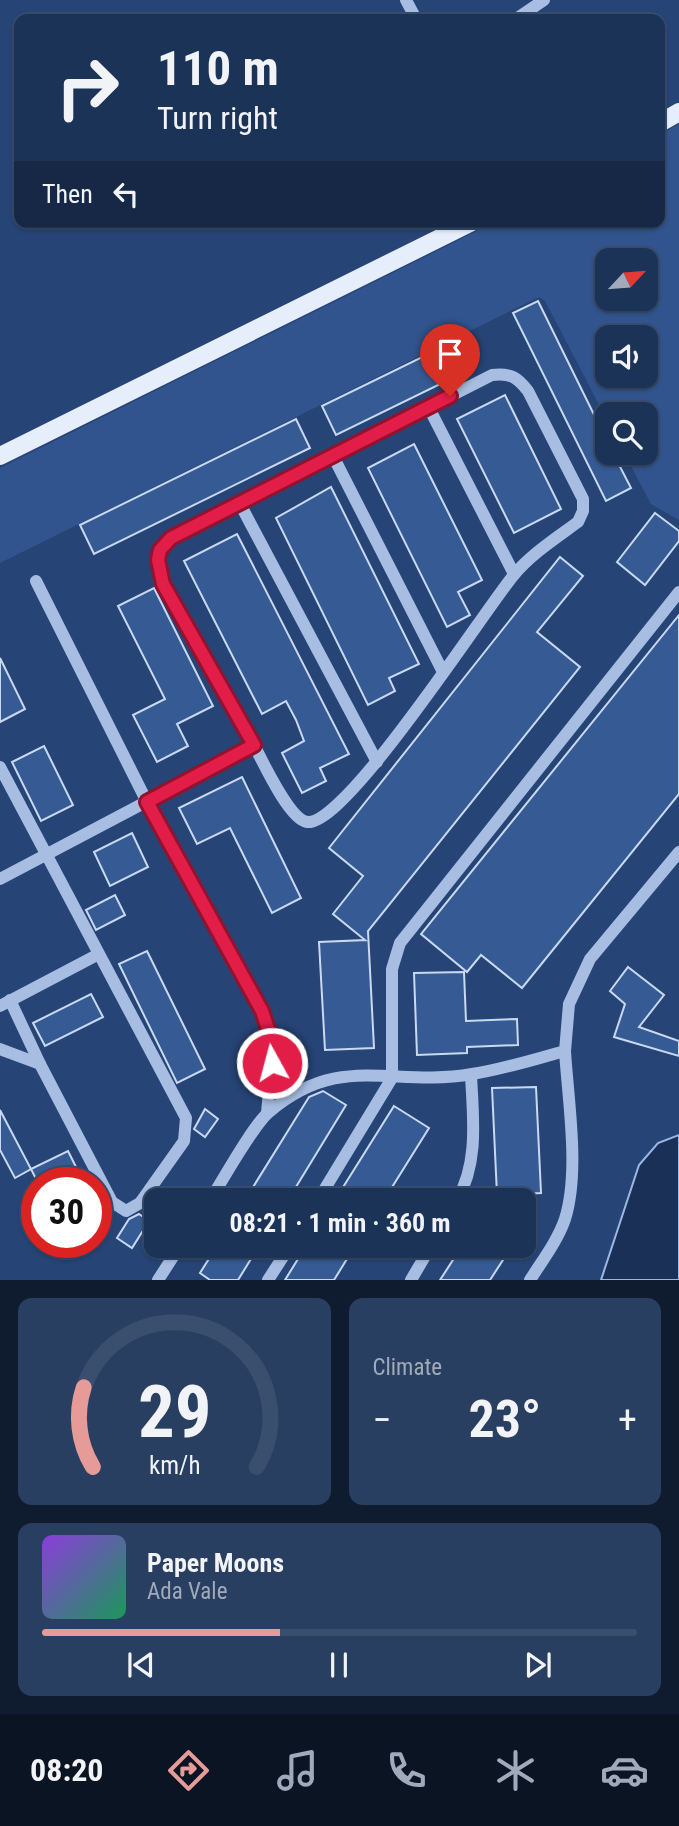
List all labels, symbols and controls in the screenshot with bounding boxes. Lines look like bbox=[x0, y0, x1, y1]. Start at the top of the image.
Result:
text: 110 m bbox=[157, 40, 279, 97]
icon: right bbox=[42, 42, 133, 133]
text: Turn right bbox=[157, 99, 278, 137]
icon: left bbox=[107, 175, 145, 213]
text: Then bbox=[42, 179, 93, 209]
north arrow bbox=[595, 248, 658, 312]
map controls bbox=[595, 248, 658, 465]
pin bbox=[420, 324, 480, 396]
button: sound bbox=[595, 325, 658, 388]
icon: arrive bbox=[431, 335, 469, 373]
button: search bbox=[595, 402, 658, 465]
position arrow bbox=[235, 1026, 309, 1100]
speed limit sign: 30 bbox=[21, 1167, 112, 1258]
text: 08:21 · 1 min · 360 m bbox=[230, 1208, 450, 1238]
text: Climate bbox=[373, 1354, 442, 1381]
text: 29 bbox=[137, 1370, 211, 1456]
text: 23° bbox=[468, 1389, 541, 1450]
text: − bbox=[373, 1398, 392, 1442]
text: + bbox=[618, 1398, 637, 1442]
text: km/h bbox=[149, 1451, 200, 1480]
text: Paper Moons bbox=[147, 1548, 284, 1578]
text: Ada Vale bbox=[147, 1578, 227, 1605]
icon: previous bbox=[122, 1646, 160, 1684]
icon: pause bbox=[320, 1646, 358, 1684]
icon: next bbox=[519, 1646, 557, 1684]
icon: directions bbox=[164, 1746, 213, 1795]
icon: music bbox=[273, 1746, 322, 1795]
icon: phone bbox=[382, 1746, 431, 1795]
icon: climate bbox=[491, 1746, 540, 1795]
icon: car bbox=[600, 1746, 649, 1795]
text: 08:20 bbox=[30, 1751, 103, 1789]

